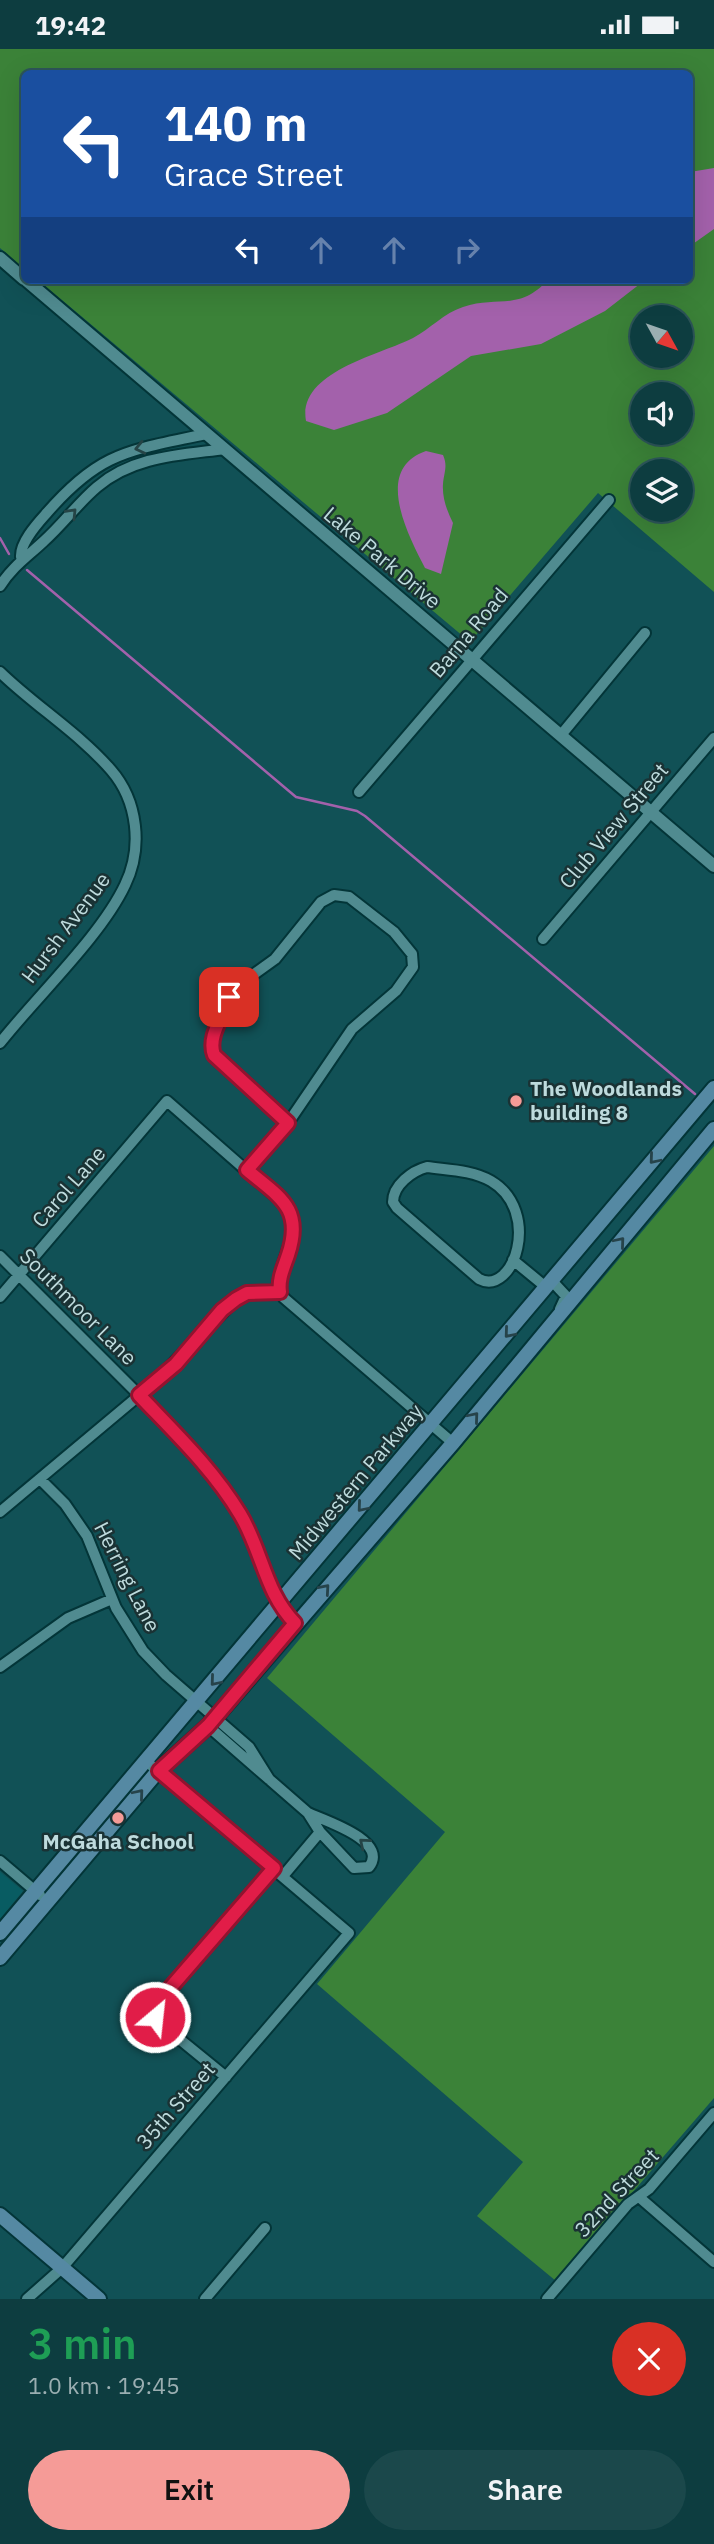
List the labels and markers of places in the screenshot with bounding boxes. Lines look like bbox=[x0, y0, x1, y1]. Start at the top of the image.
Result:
pin bbox=[199, 967, 259, 1027]
place label: The Woodlands building 8 bbox=[530, 1074, 682, 1126]
marker: The Woodlands building 8 bbox=[508, 1093, 524, 1109]
marker: McGaha School bbox=[110, 1810, 126, 1826]
place label: McGaha School bbox=[42, 1827, 194, 1855]

